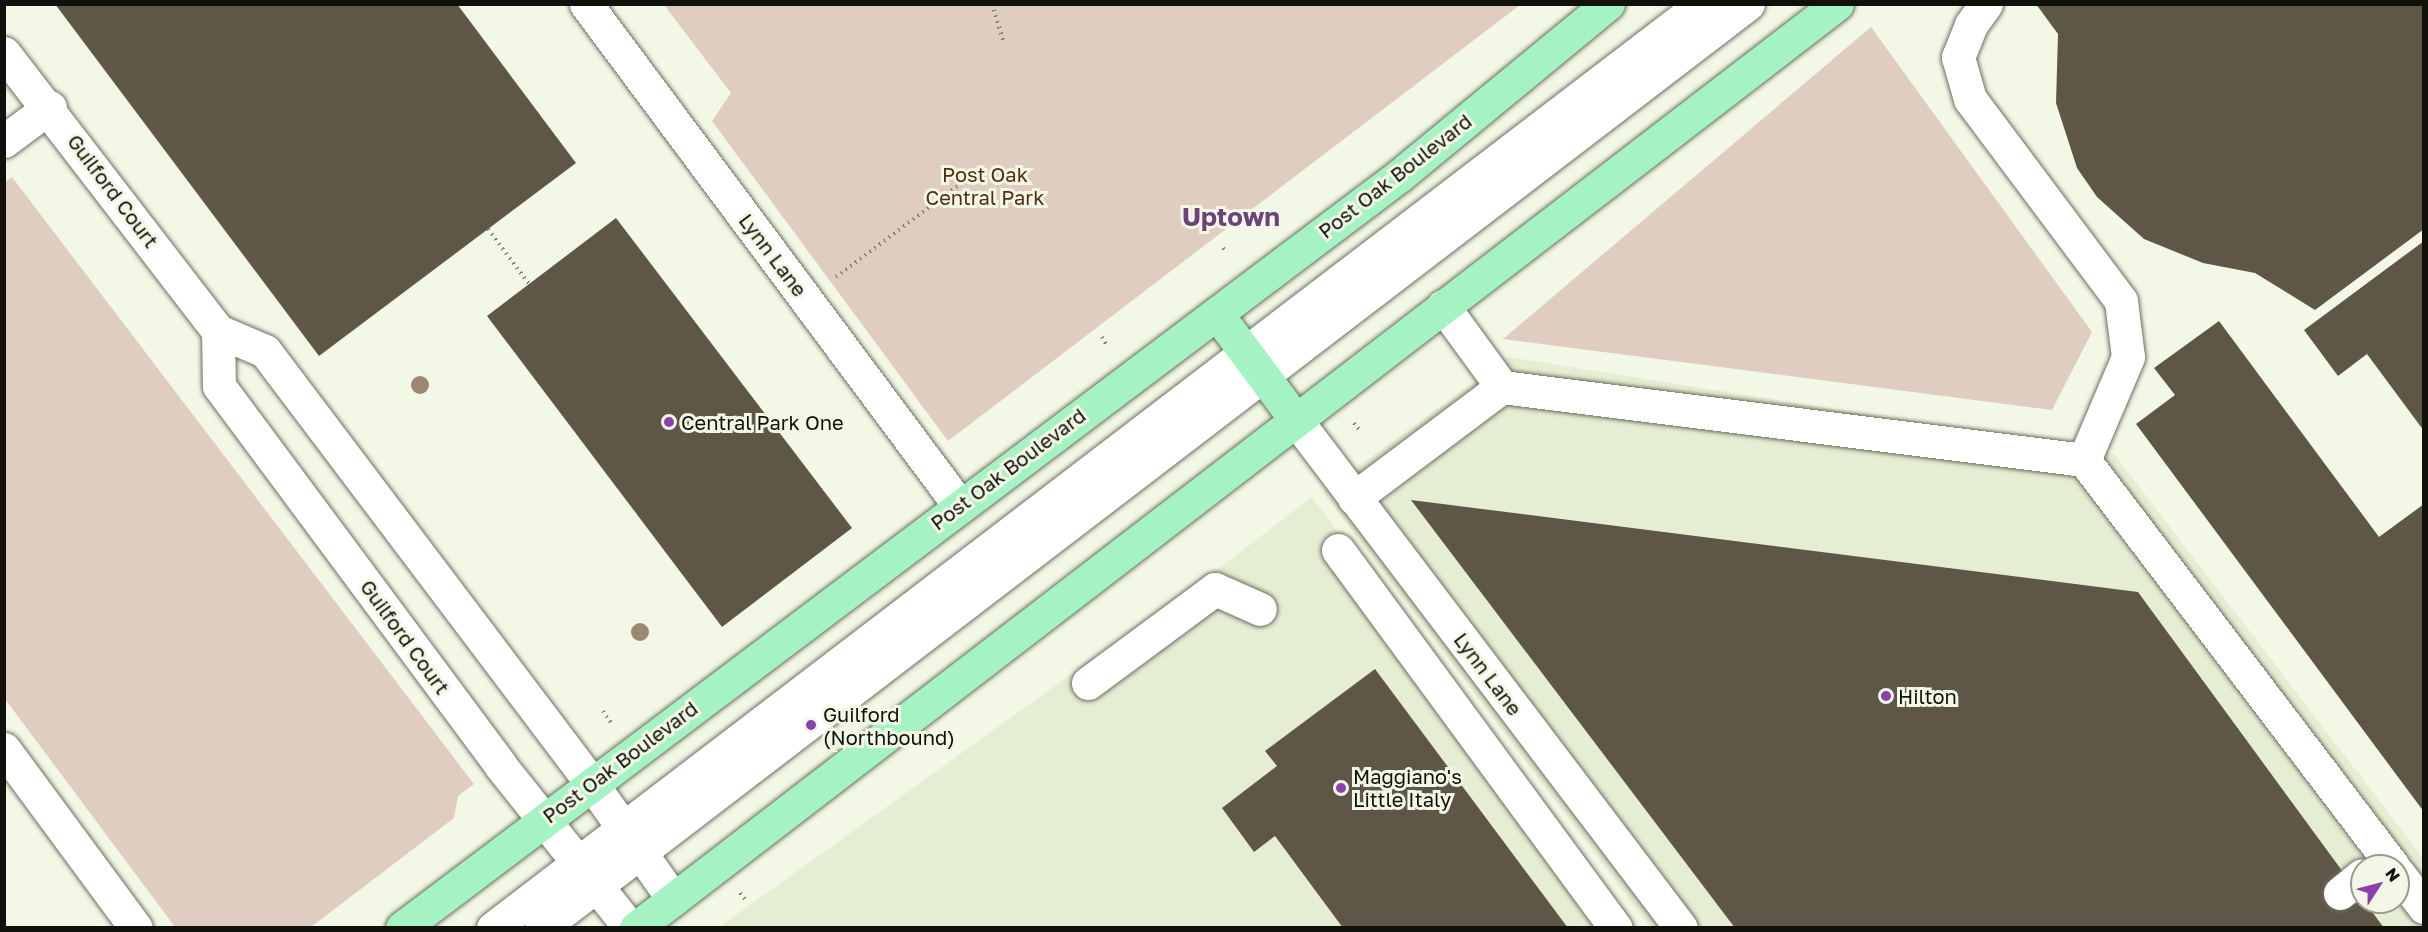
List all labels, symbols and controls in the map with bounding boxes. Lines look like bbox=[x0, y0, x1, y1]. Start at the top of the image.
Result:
street label: Post Oak Boulevard bbox=[1314, 109, 1476, 243]
street label: Guilford Court bbox=[63, 130, 163, 252]
park label: Post Oak Central Park bbox=[926, 162, 1044, 209]
district label: Uptown bbox=[1182, 201, 1280, 233]
street label: Lynn Lane bbox=[734, 209, 812, 301]
street label: Post Oak Boulevard bbox=[926, 403, 1090, 535]
place label: Central Park One bbox=[681, 410, 844, 434]
marker: Central Park One bbox=[662, 415, 676, 429]
street label: Guilford Court bbox=[355, 575, 455, 699]
street label: Lynn Lane bbox=[1449, 628, 1527, 720]
place label: Hilton bbox=[1898, 684, 1957, 708]
marker: Hilton bbox=[1879, 689, 1893, 703]
street label: Post Oak Boulevard bbox=[538, 696, 702, 828]
place label: Guilford (Northbound) bbox=[823, 702, 955, 749]
marker: Guilford (Northbound) bbox=[804, 718, 818, 732]
place label: Maggiano's Little Italy bbox=[1353, 765, 1462, 812]
marker: Maggiano's Little Italy bbox=[1334, 781, 1348, 795]
north arrow bbox=[2350, 854, 2410, 914]
text: N bbox=[2381, 864, 2405, 885]

